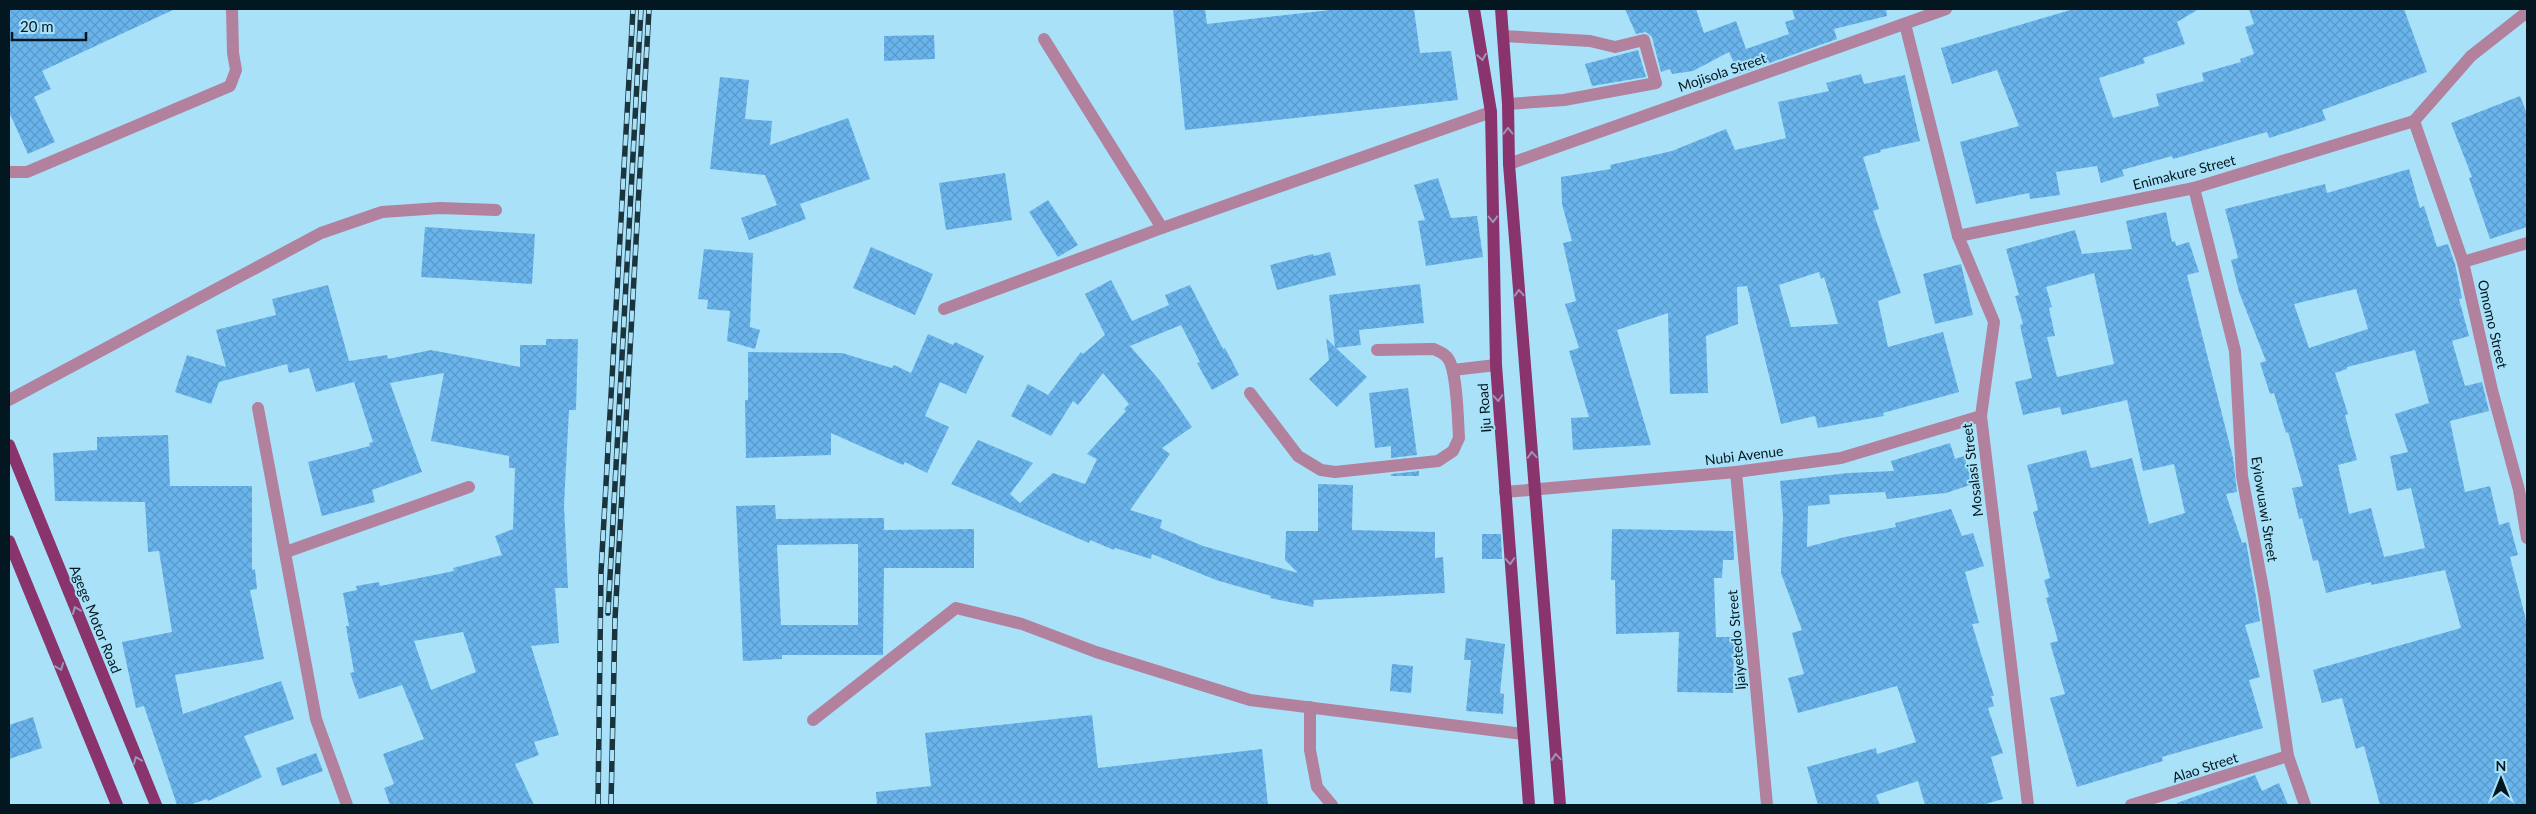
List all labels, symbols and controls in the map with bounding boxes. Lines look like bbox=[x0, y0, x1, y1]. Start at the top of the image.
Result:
scale bar bbox=[12, 10, 86, 42]
text: 20 m bbox=[20, 17, 54, 35]
street label: Mojisola Street bbox=[1676, 49, 1768, 95]
one-way arrow bbox=[1476, 53, 1487, 61]
one-way arrow bbox=[1503, 127, 1514, 135]
street label: Enimakure Street bbox=[2131, 151, 2237, 193]
one-way arrow bbox=[1488, 215, 1498, 223]
street label: Omomo Street bbox=[2475, 278, 2511, 370]
one-way arrow bbox=[1514, 289, 1525, 297]
street label: Iju Road bbox=[1474, 383, 1494, 433]
one-way arrow bbox=[1493, 395, 1504, 403]
street label: Mosalasi Street bbox=[1958, 422, 1986, 518]
street label: Nubi Avenue bbox=[1704, 442, 1784, 468]
one-way arrow bbox=[1527, 451, 1538, 459]
street label: Eyiowuawi Street bbox=[2248, 455, 2282, 563]
one-way arrow bbox=[1504, 557, 1515, 565]
street label: Agege Motor Road bbox=[67, 562, 125, 676]
street label: Ijaiyetedo Street bbox=[1723, 589, 1749, 691]
one-way arrow bbox=[72, 606, 82, 614]
one-way arrow bbox=[54, 662, 65, 671]
street label: Alao Street bbox=[2170, 748, 2240, 786]
one-way arrow bbox=[1551, 752, 1562, 760]
north arrow bbox=[2476, 754, 2526, 804]
one-way arrow bbox=[133, 756, 143, 765]
text: N bbox=[2496, 757, 2506, 774]

